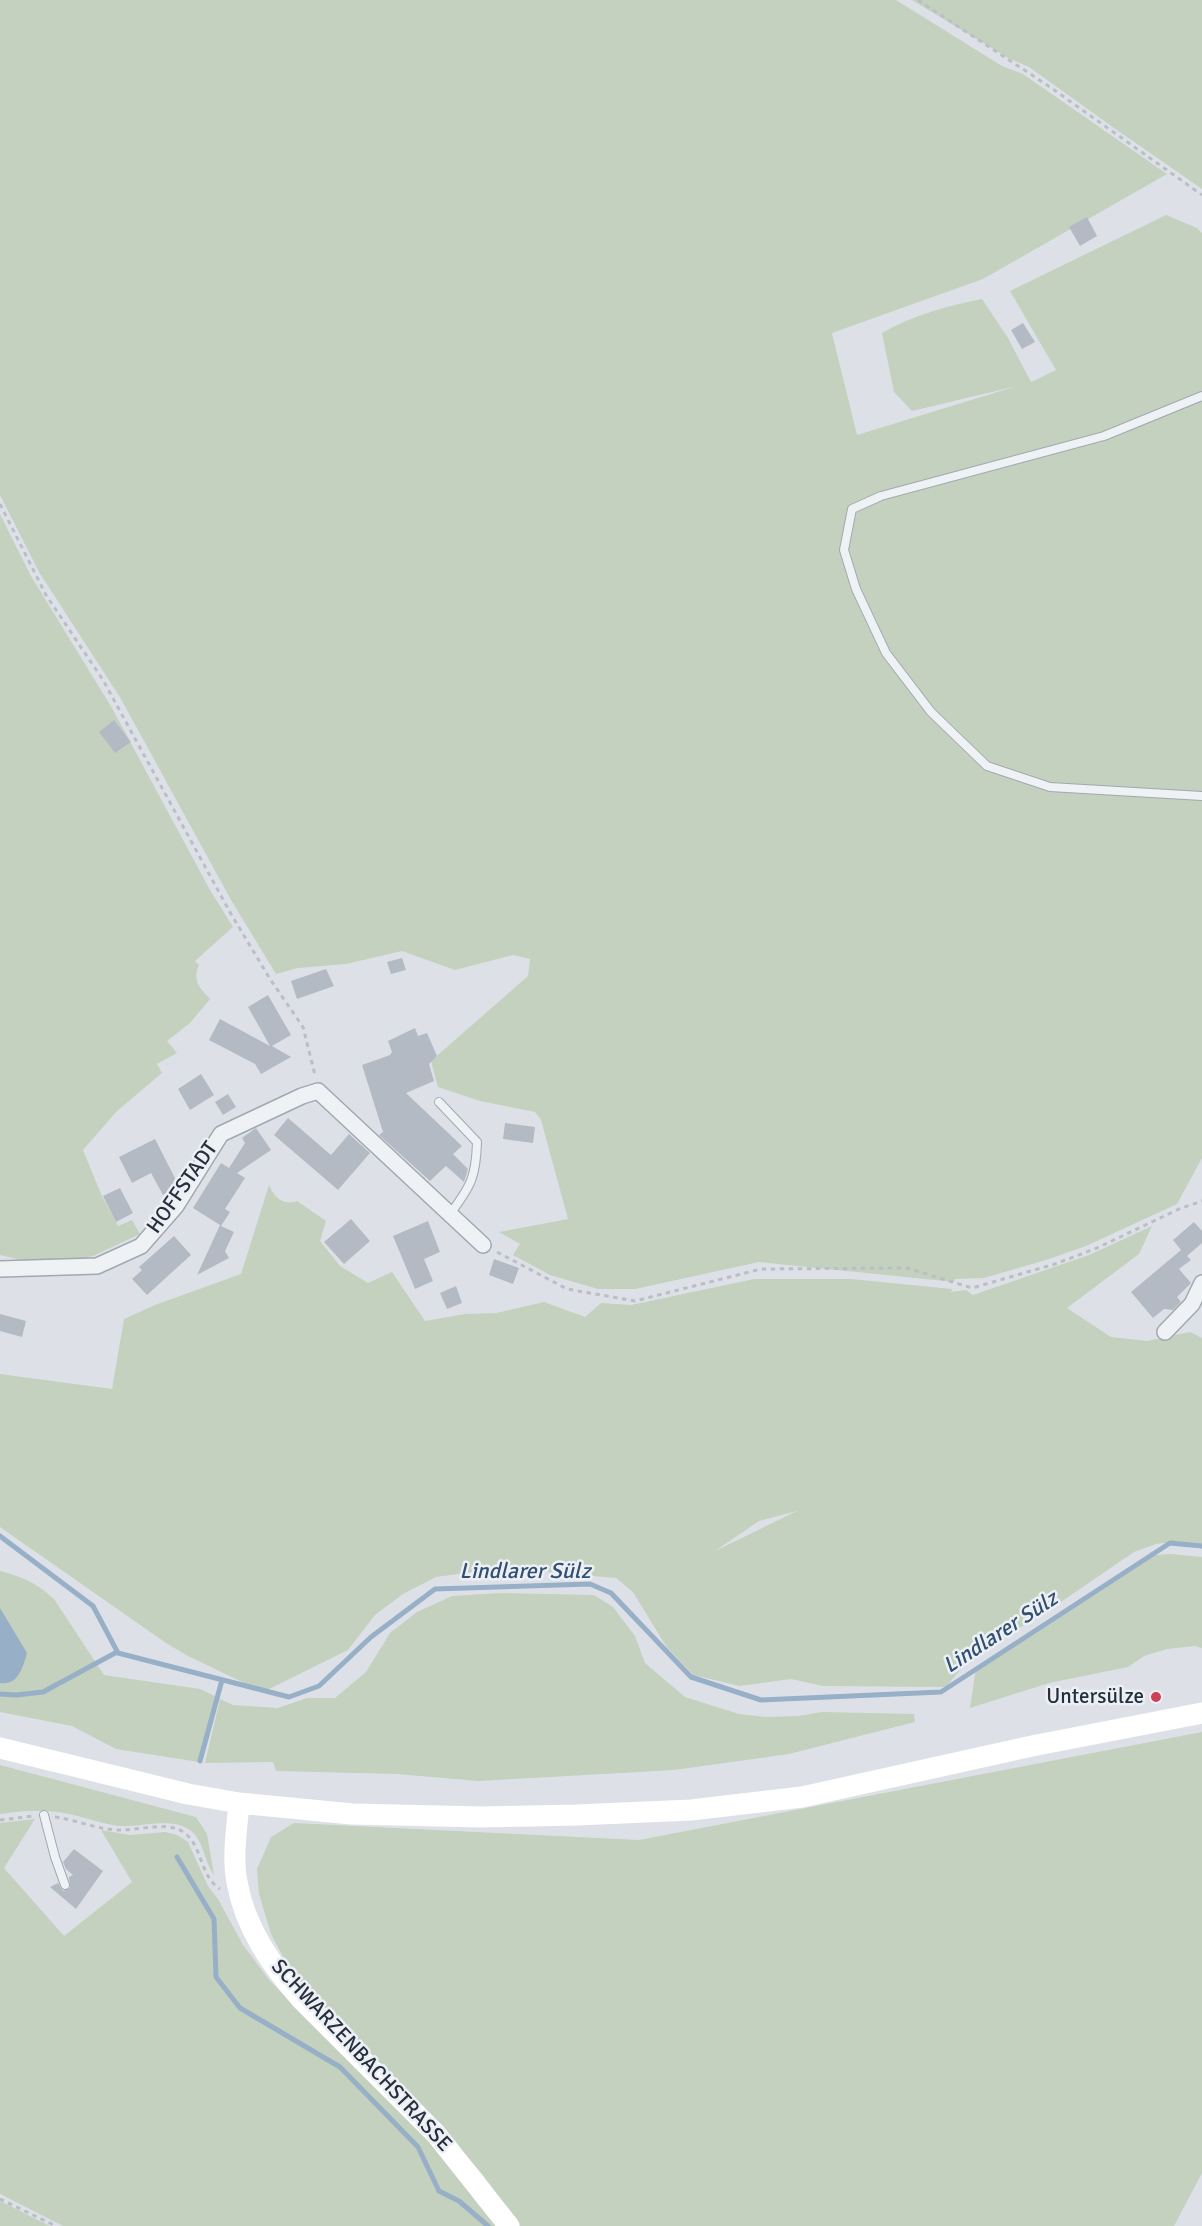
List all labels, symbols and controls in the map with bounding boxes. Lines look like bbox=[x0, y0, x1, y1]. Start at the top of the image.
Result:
street label: HOFFSTADT bbox=[142, 1137, 224, 1239]
water label: Lindlarer Sülz bbox=[460, 1559, 590, 1585]
water label: Lindlarer Sülz bbox=[939, 1586, 1063, 1680]
place label: Untersülze bbox=[1046, 1684, 1144, 1710]
marker: Untersülze bbox=[1149, 1690, 1163, 1704]
street label: SCHWARZENBACHSTRASSE bbox=[265, 1955, 457, 2157]

